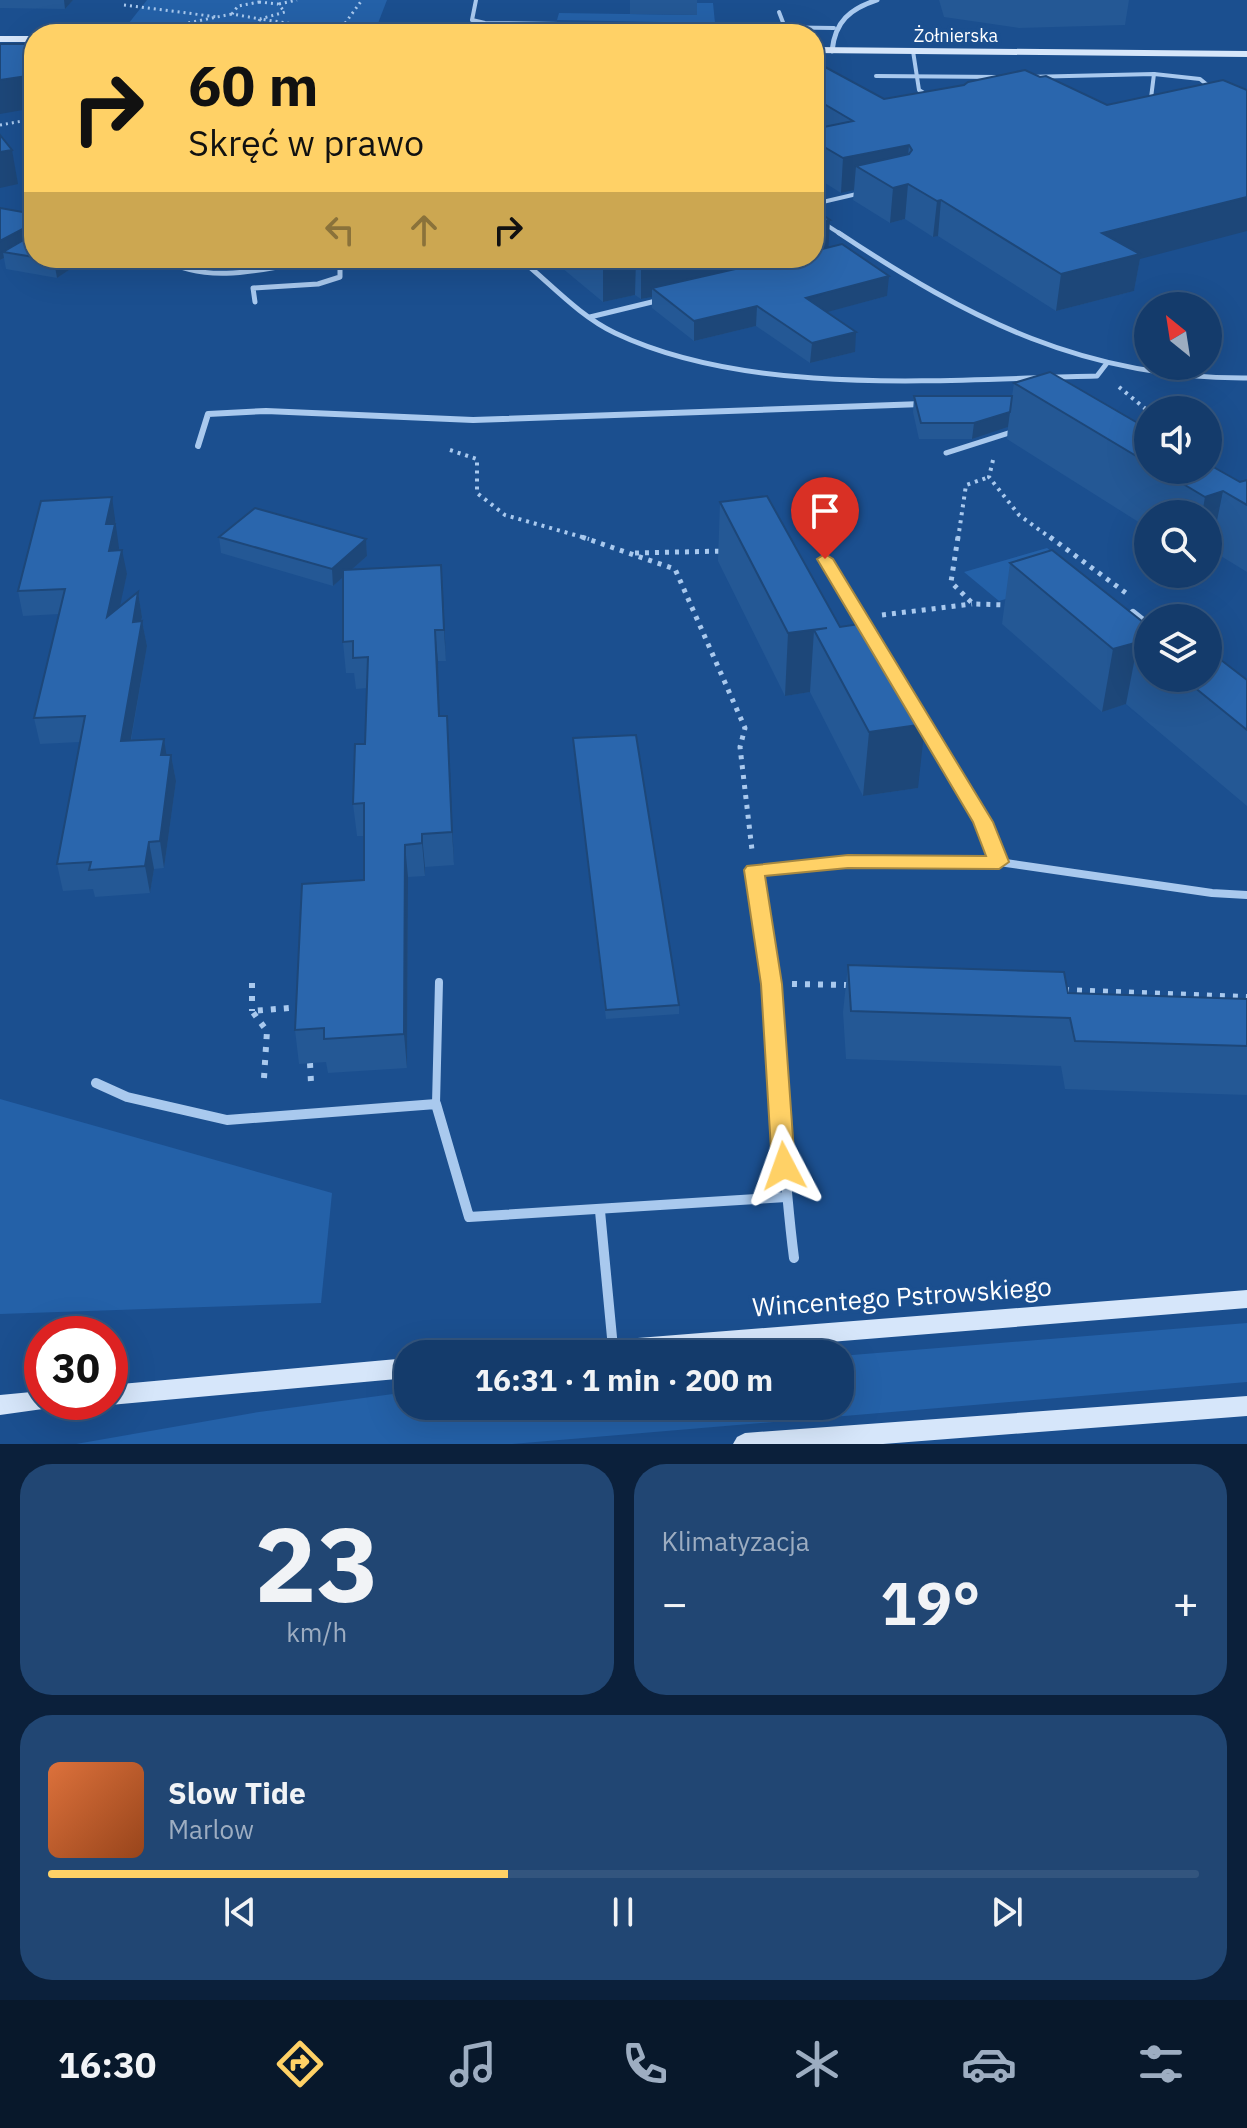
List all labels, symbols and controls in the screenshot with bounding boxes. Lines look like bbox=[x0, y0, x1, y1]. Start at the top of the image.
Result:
street label: Żołnierska bbox=[914, 24, 999, 47]
text: 60 m bbox=[188, 49, 318, 121]
icon: right bbox=[56, 56, 160, 160]
text: Skręć w prawo bbox=[188, 119, 424, 166]
icon: left bbox=[318, 208, 362, 252]
icon: ahead bbox=[402, 208, 446, 252]
icon: right bbox=[486, 208, 530, 252]
north arrow bbox=[1134, 292, 1222, 380]
map controls bbox=[1134, 292, 1222, 692]
button: sound bbox=[1134, 396, 1222, 484]
pin bbox=[791, 477, 859, 559]
icon: arrive bbox=[803, 489, 847, 533]
button: search bbox=[1134, 500, 1222, 588]
button: layers bbox=[1134, 604, 1222, 692]
position arrow bbox=[742, 1124, 826, 1208]
street label: Wincentego Pstrowskiego bbox=[751, 1269, 1053, 1323]
speed limit sign: 30 bbox=[24, 1316, 128, 1420]
text: 16:31 · 1 min · 200 m bbox=[475, 1360, 773, 1399]
text: 23 bbox=[254, 1495, 379, 1631]
text: Klimatyzacja bbox=[662, 1524, 810, 1558]
text: 19° bbox=[880, 1563, 980, 1642]
text: − bbox=[662, 1574, 688, 1631]
text: + bbox=[1173, 1574, 1199, 1631]
text: km/h bbox=[286, 1615, 347, 1649]
text: Slow Tide bbox=[168, 1773, 306, 1812]
text: Marlow bbox=[168, 1812, 254, 1846]
icon: previous bbox=[218, 1890, 262, 1934]
icon: pause bbox=[601, 1890, 645, 1934]
icon: next bbox=[985, 1890, 1029, 1934]
icon: directions bbox=[272, 2036, 328, 2092]
icon: music bbox=[445, 2036, 501, 2092]
icon: phone bbox=[617, 2036, 673, 2092]
icon: climate bbox=[789, 2036, 845, 2092]
icon: car bbox=[961, 2036, 1017, 2092]
icon: filters bbox=[1133, 2036, 1189, 2092]
text: 16:30 bbox=[58, 2041, 156, 2088]

